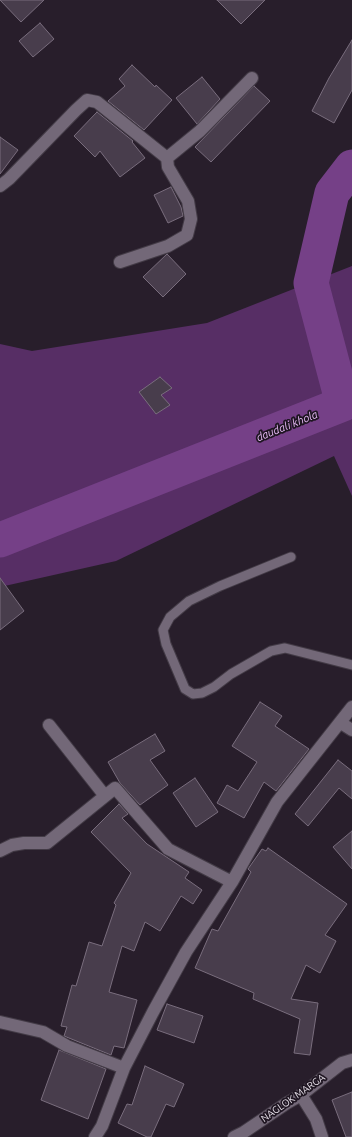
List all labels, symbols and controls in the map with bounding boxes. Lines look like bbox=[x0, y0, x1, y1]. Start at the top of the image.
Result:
water label: daudali khola bbox=[254, 408, 320, 444]
street label: NAGLOK MARGA bbox=[259, 1071, 327, 1125]

